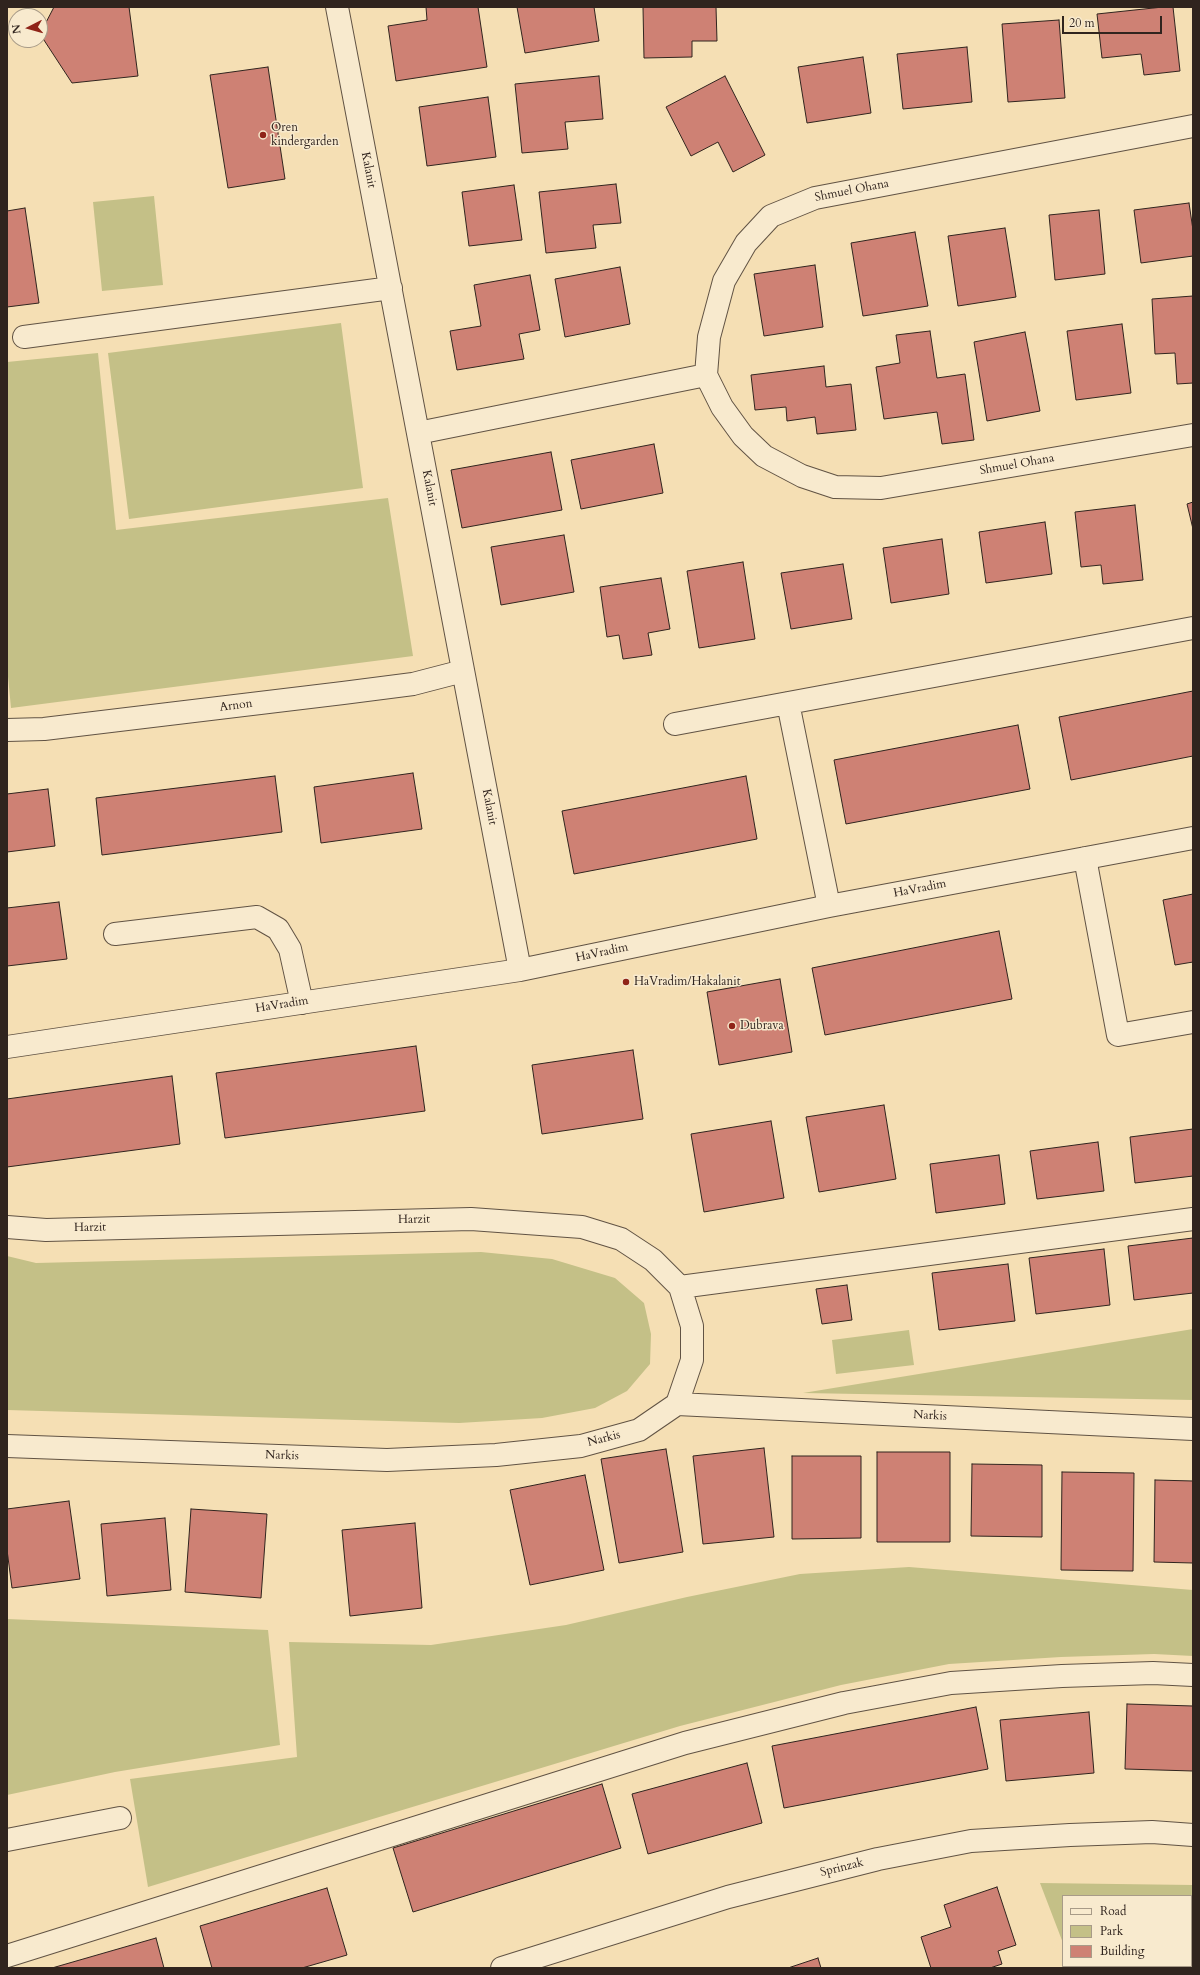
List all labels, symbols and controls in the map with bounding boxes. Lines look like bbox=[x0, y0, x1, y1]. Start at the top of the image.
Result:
north arrow bbox=[8, 8, 48, 48]
scale bar bbox=[1064, 8, 1164, 34]
text: 20 m bbox=[1069, 15, 1095, 31]
text: N bbox=[9, 24, 25, 35]
place label: Oren kindergarden bbox=[271, 121, 339, 149]
marker: Oren kindergarden bbox=[258, 130, 268, 140]
street label: Kalanit bbox=[357, 151, 379, 189]
street label: Shmuel Ohana bbox=[814, 177, 890, 205]
street label: Shmuel Ohana bbox=[979, 451, 1055, 479]
street label: Kalanit bbox=[418, 469, 440, 507]
street label: Arnon bbox=[219, 697, 253, 715]
street label: Kalanit bbox=[478, 788, 500, 826]
street label: HaVradim bbox=[892, 877, 948, 901]
street label: HaVradim bbox=[574, 940, 630, 966]
place label: HaVradim/Hakalanit bbox=[634, 975, 740, 989]
marker: HaVradim/Hakalanit bbox=[621, 977, 631, 987]
street label: HaVradim bbox=[254, 994, 310, 1016]
place label: Dubrava bbox=[740, 1019, 784, 1033]
marker: Dubrava bbox=[727, 1021, 737, 1031]
street label: Harzit bbox=[398, 1213, 430, 1227]
street label: Harzit bbox=[74, 1221, 106, 1235]
street label: Narkis bbox=[913, 1408, 947, 1424]
street label: Narkis bbox=[586, 1428, 622, 1450]
street label: Narkis bbox=[265, 1448, 299, 1464]
street label: Sprinzak bbox=[819, 1856, 865, 1880]
legend bbox=[1062, 1895, 1192, 1967]
text: Road bbox=[1100, 1903, 1126, 1919]
text: Park bbox=[1100, 1923, 1123, 1939]
text: Building bbox=[1100, 1943, 1144, 1959]

